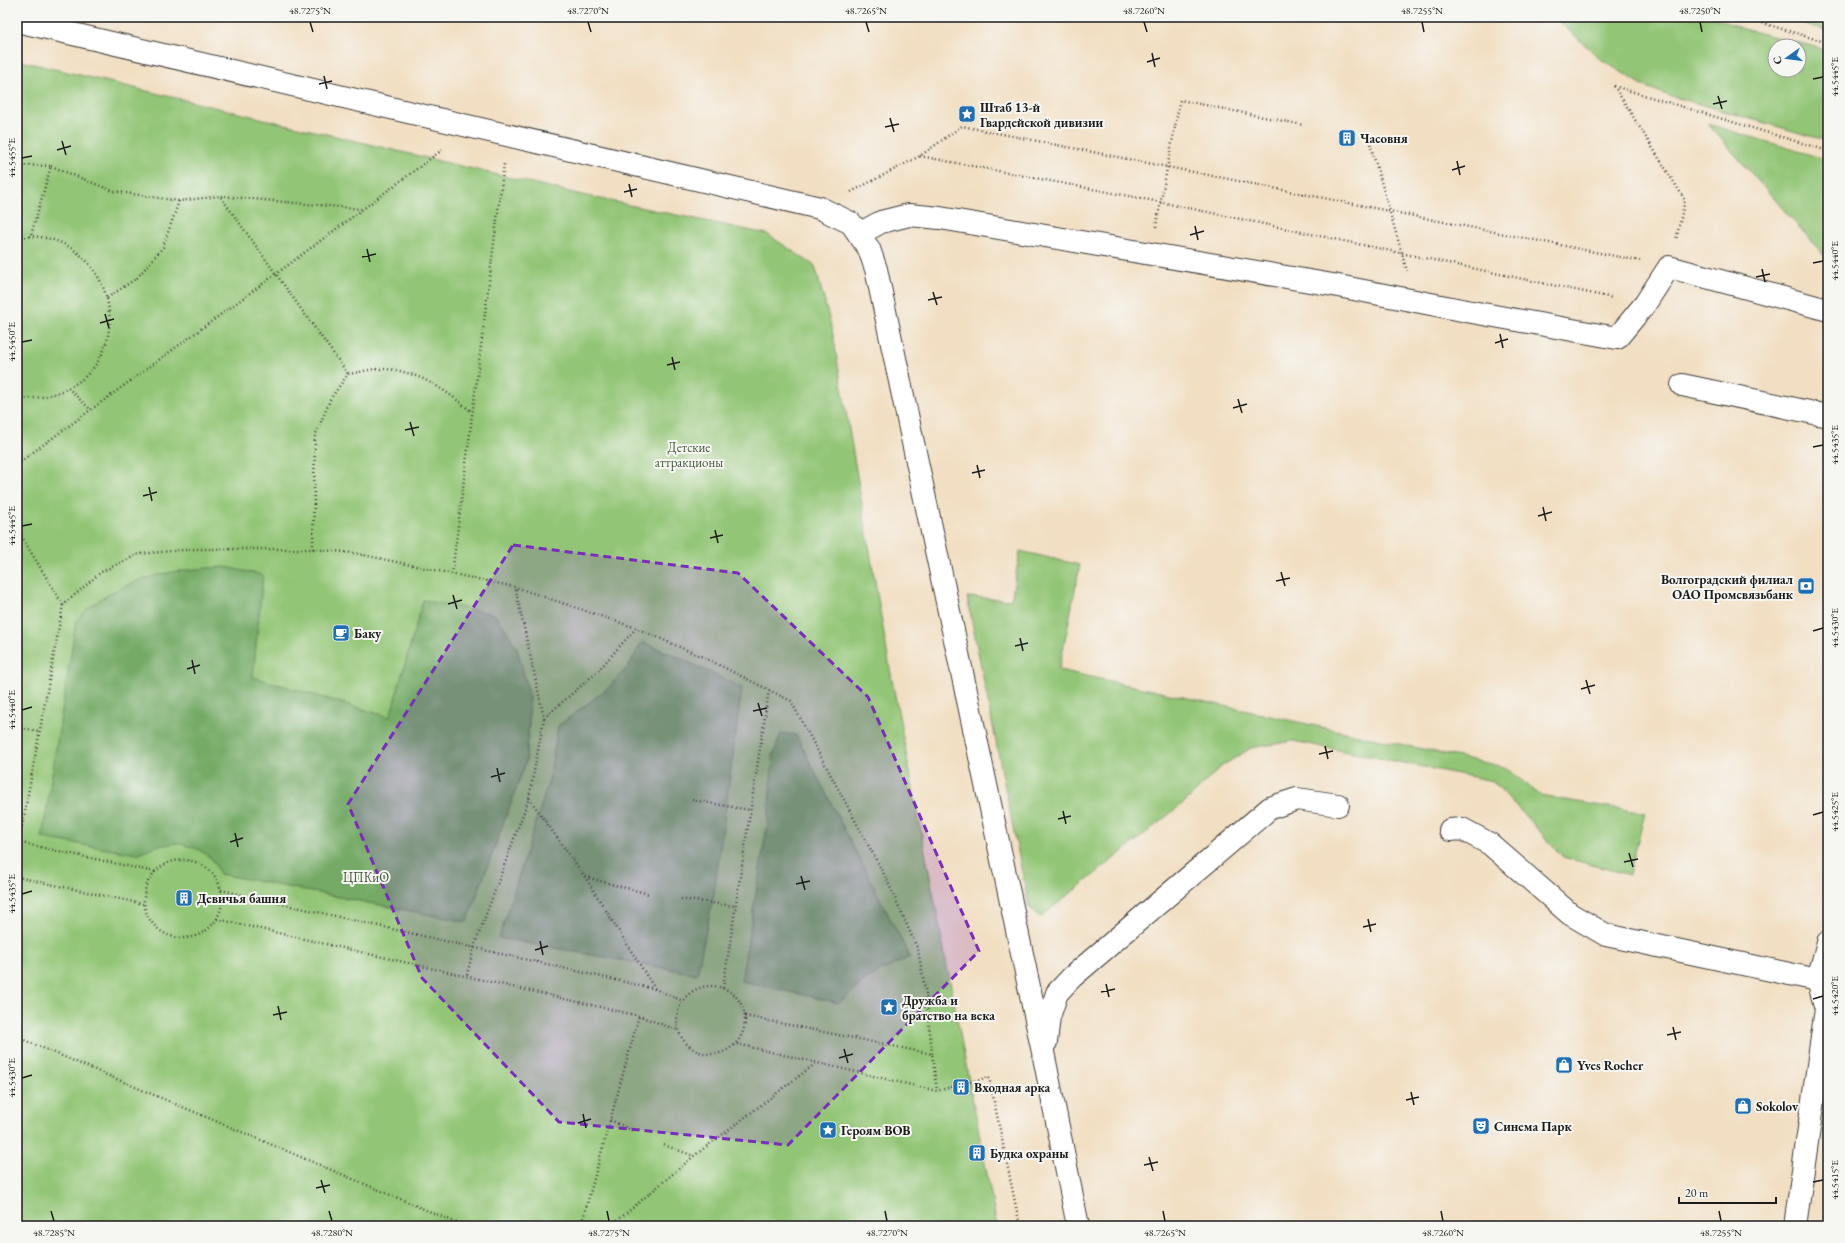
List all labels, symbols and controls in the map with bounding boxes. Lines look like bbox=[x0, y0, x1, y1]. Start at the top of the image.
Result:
text: 48.7275°N bbox=[289, 4, 331, 17]
text: 48.7270°N bbox=[567, 4, 609, 17]
text: 48.7265°N bbox=[845, 4, 887, 17]
text: 48.7260°N bbox=[1123, 4, 1165, 17]
text: 48.7255°N bbox=[1401, 4, 1443, 17]
text: 48.7250°N bbox=[1679, 4, 1721, 17]
north arrow bbox=[1767, 38, 1807, 78]
text: С bbox=[1770, 55, 1785, 66]
text: 44.5445°E bbox=[1828, 57, 1841, 97]
place label: Штаб 13-й Гвардейской дивизии bbox=[980, 99, 1104, 131]
place icon: Штаб 13-й Гвардейской дивизии bbox=[957, 104, 977, 124]
building icon: Часовня bbox=[1337, 128, 1357, 148]
place label: Часовня bbox=[1360, 130, 1408, 147]
text: 44.5455°E bbox=[5, 138, 18, 178]
text: 44.5440°E bbox=[1828, 241, 1841, 281]
text: 44.5450°E bbox=[5, 322, 18, 362]
text: 44.5435°E bbox=[1828, 425, 1841, 465]
park label: Детские аттракционы bbox=[655, 439, 723, 471]
text: 44.5445°E bbox=[5, 506, 18, 546]
place label: Волгоградский филиал ОАО Промсвязьбанк bbox=[1661, 571, 1794, 603]
bank icon: Волгоградский филиал ОАО Промсвязьбанк bbox=[1796, 576, 1816, 596]
text: 44.5430°E bbox=[1828, 608, 1841, 648]
cafe icon: Баку bbox=[331, 623, 351, 643]
place label: Баку bbox=[354, 625, 382, 642]
text: 44.5440°E bbox=[5, 690, 18, 730]
text: 44.5425°E bbox=[1828, 792, 1841, 832]
park label: ЦПКиО bbox=[343, 869, 389, 886]
text: 44.5435°E bbox=[5, 874, 18, 914]
building icon: Девичья башня bbox=[174, 888, 194, 908]
place label: Девичья башня bbox=[197, 890, 286, 907]
text: 44.5420°E bbox=[1828, 976, 1841, 1016]
place label: Дружба и братство на века bbox=[902, 992, 995, 1024]
place icon: Дружба и братство на века bbox=[879, 997, 899, 1017]
shop icon: Yves Rocher bbox=[1554, 1055, 1574, 1075]
place label: Yves Rocher bbox=[1577, 1057, 1644, 1074]
text: 44.5430°E bbox=[5, 1058, 18, 1098]
building icon: Входная арка bbox=[951, 1077, 971, 1097]
place label: Входная арка bbox=[974, 1079, 1050, 1096]
shop icon: Sokolov bbox=[1733, 1096, 1753, 1116]
place label: Sokolov bbox=[1756, 1098, 1799, 1115]
theatre icon: Синема Парк bbox=[1471, 1116, 1491, 1136]
place label: Синема Парк bbox=[1494, 1118, 1572, 1135]
place icon: Героям ВОВ bbox=[818, 1120, 838, 1140]
place label: Героям ВОВ bbox=[841, 1122, 910, 1139]
building icon: Будка охраны bbox=[967, 1143, 987, 1163]
place label: Будка охраны bbox=[990, 1145, 1069, 1162]
text: 44.5415°E bbox=[1828, 1160, 1841, 1200]
scale bar bbox=[1679, 1179, 1776, 1205]
text: 20 m bbox=[1685, 1185, 1709, 1201]
text: 48.7285°N bbox=[33, 1226, 75, 1239]
text: 48.7280°N bbox=[311, 1226, 353, 1239]
text: 48.7275°N bbox=[588, 1226, 630, 1239]
text: 48.7270°N bbox=[866, 1226, 908, 1239]
text: 48.7265°N bbox=[1144, 1226, 1186, 1239]
text: 48.7260°N bbox=[1422, 1226, 1464, 1239]
text: 48.7255°N bbox=[1700, 1226, 1742, 1239]

